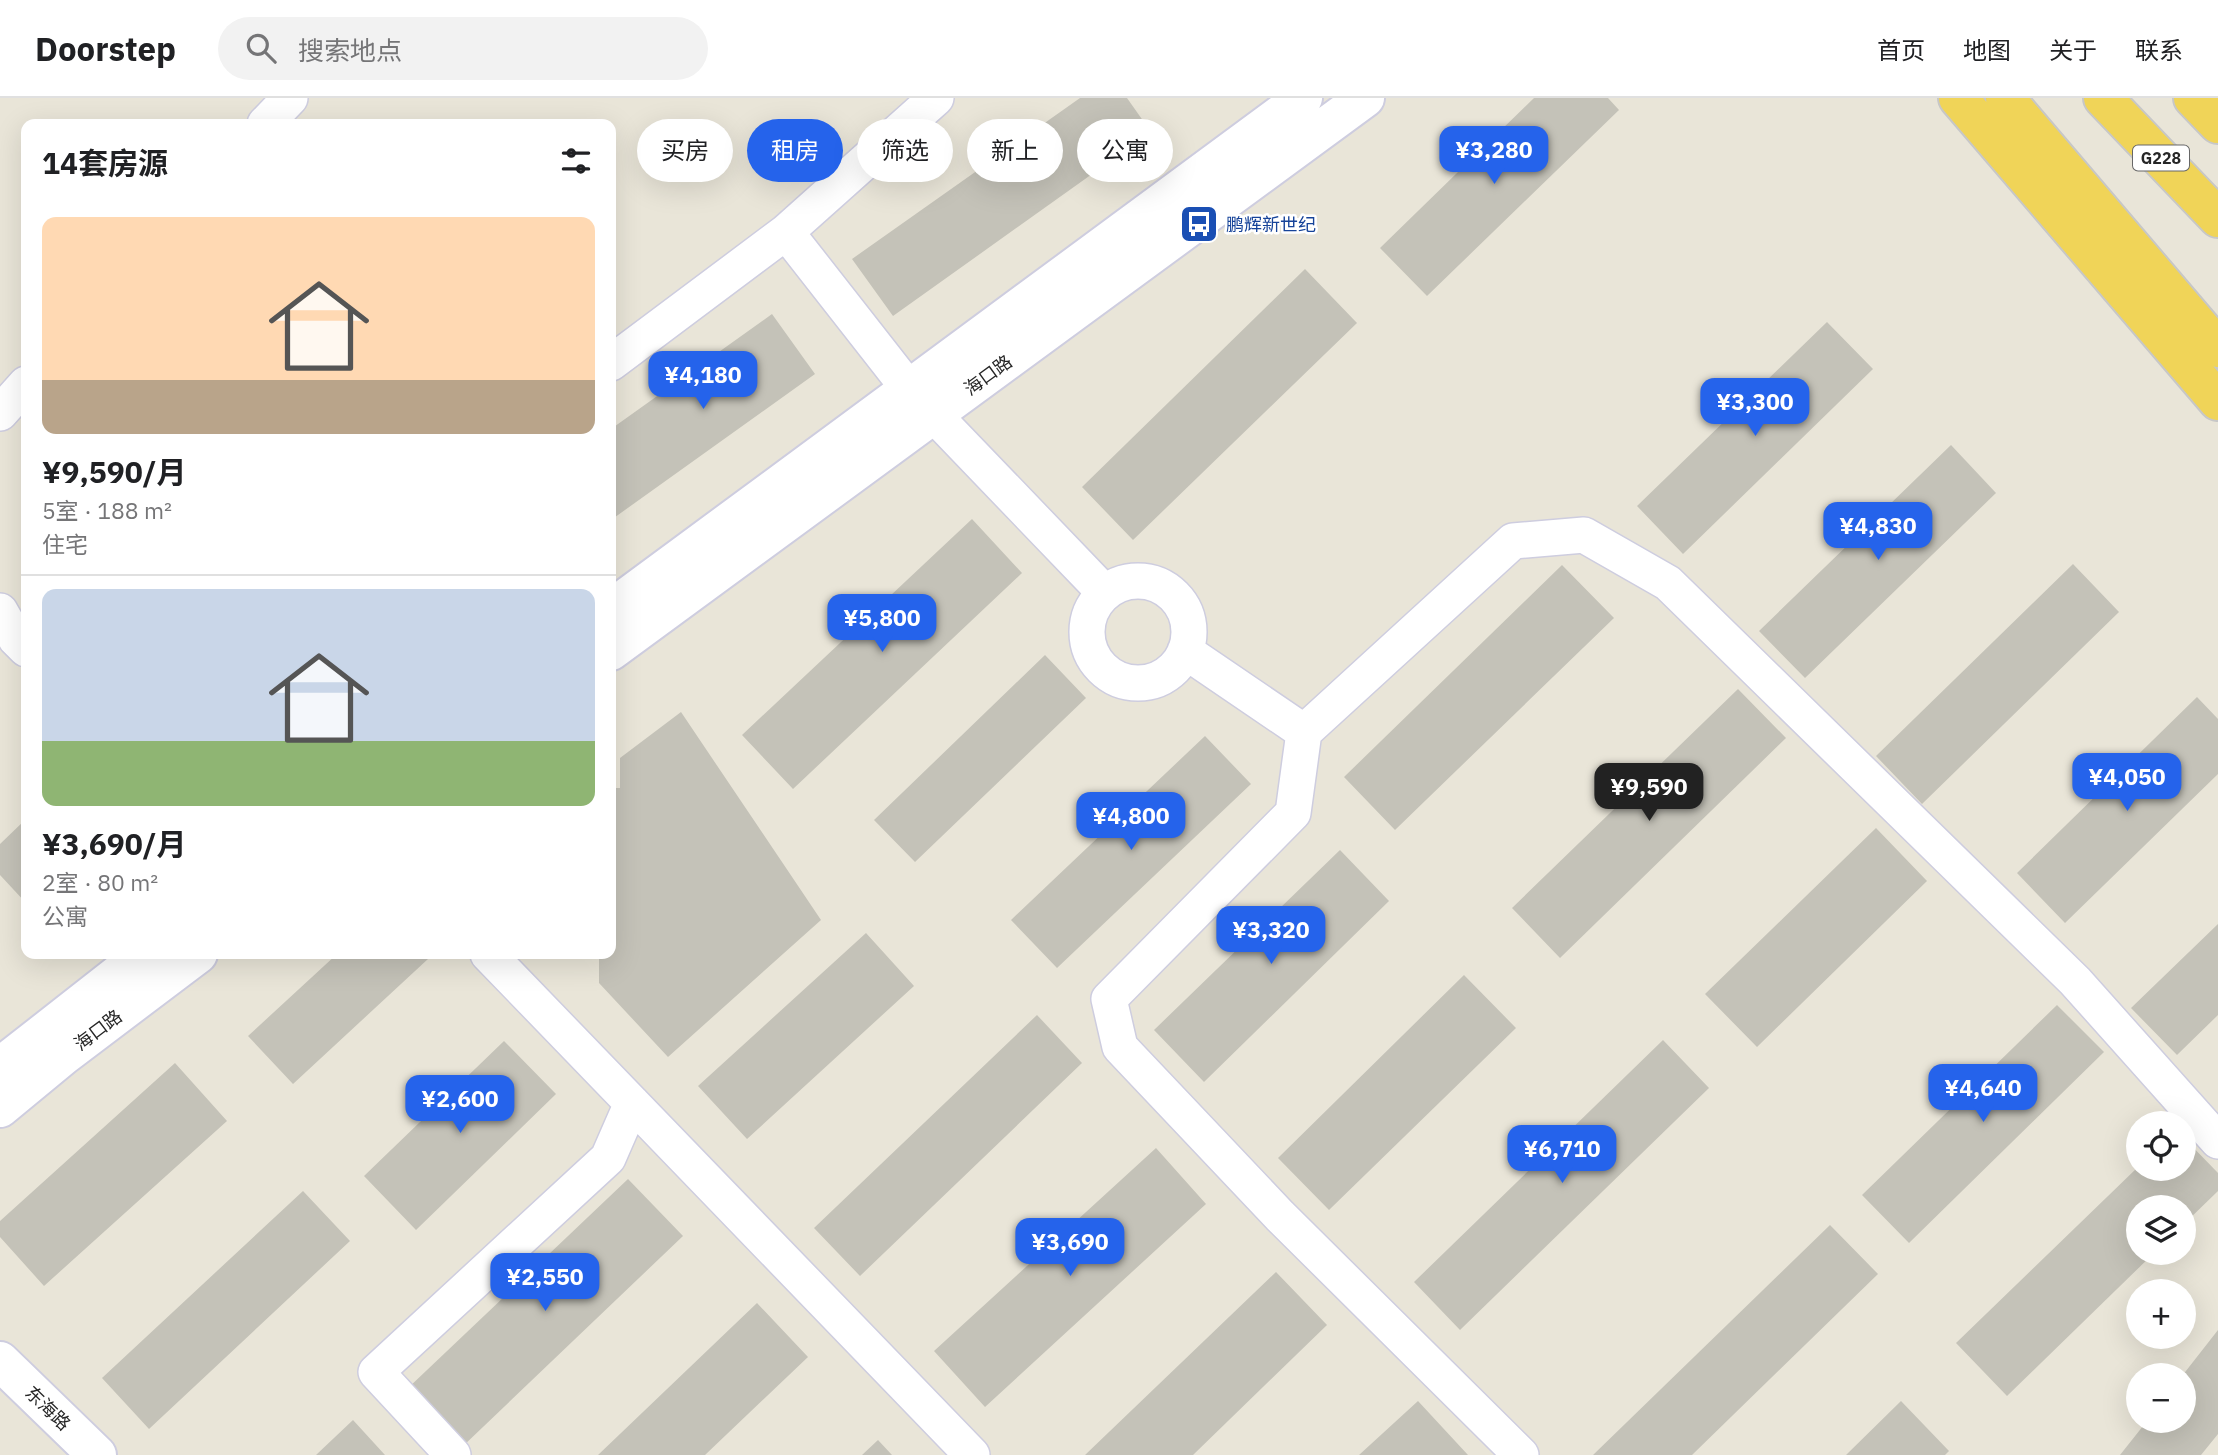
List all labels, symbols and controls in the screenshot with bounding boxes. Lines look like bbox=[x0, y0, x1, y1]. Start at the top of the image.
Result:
search box bbox=[218, 17, 708, 80]
text: Doorstep bbox=[35, 27, 176, 70]
icon: search bbox=[242, 29, 280, 67]
text: 搜索地点 bbox=[298, 33, 402, 67]
text: 首页 bbox=[1877, 34, 1925, 66]
text: 地图 bbox=[1963, 34, 2011, 66]
text: 关于 bbox=[2049, 34, 2097, 66]
text: 联系 bbox=[2135, 34, 2183, 66]
chip: 买房 bbox=[637, 119, 733, 182]
chip: 租房 bbox=[747, 119, 843, 182]
chip: 筛选 bbox=[857, 119, 953, 182]
chip: 新上 bbox=[967, 119, 1063, 182]
chip: 公寓 bbox=[1077, 119, 1173, 182]
pin: ¥3,280 bbox=[1437, 126, 1551, 186]
text: ¥3,280 bbox=[1455, 134, 1533, 164]
icon: filters bbox=[557, 142, 595, 180]
text: 14套房源 bbox=[42, 143, 168, 182]
road number: G228 bbox=[2133, 146, 2189, 170]
bus stop icon: 鹏辉新世纪 bbox=[1178, 203, 1220, 245]
place label: 鹏辉新世纪 bbox=[1226, 213, 1316, 236]
icon: home bbox=[256, 263, 382, 389]
street label: 海口路 bbox=[959, 350, 1017, 400]
pin: ¥4,180 bbox=[646, 352, 760, 411]
text: ¥4,180 bbox=[664, 359, 742, 389]
pin: ¥3,300 bbox=[1698, 378, 1812, 438]
text: ¥3,300 bbox=[1716, 386, 1794, 416]
text: ¥9,590/月 bbox=[42, 452, 187, 491]
text: 5室 · 188 m² bbox=[42, 495, 172, 525]
pin: ¥4,830 bbox=[1821, 503, 1935, 562]
text: ¥4,830 bbox=[1839, 510, 1917, 540]
text: 住宅 bbox=[42, 529, 88, 559]
pin: ¥5,800 bbox=[825, 594, 939, 654]
text: ¥5,800 bbox=[843, 602, 921, 632]
icon: home bbox=[256, 635, 382, 761]
pin: ¥4,050 bbox=[2070, 754, 2184, 813]
text: ¥4,050 bbox=[2088, 761, 2166, 791]
pin: ¥9,590 bbox=[1592, 764, 1706, 823]
text: ¥9,590 bbox=[1610, 771, 1688, 801]
pin: ¥4,800 bbox=[1074, 792, 1188, 852]
text: ¥4,800 bbox=[1092, 800, 1170, 830]
text: ¥3,690/月 bbox=[42, 824, 187, 863]
text: 2室 · 80 m² bbox=[42, 867, 158, 897]
text: 公寓 bbox=[42, 901, 88, 931]
pin: ¥3,320 bbox=[1214, 906, 1328, 966]
text: ¥3,320 bbox=[1232, 914, 1310, 944]
street label: 海口路 bbox=[70, 1005, 126, 1055]
pin: ¥4,640 bbox=[1926, 1065, 2040, 1124]
text: ¥4,640 bbox=[1944, 1072, 2022, 1102]
pin: ¥2,600 bbox=[403, 1076, 517, 1135]
text: ¥2,600 bbox=[421, 1083, 499, 1113]
map controls bbox=[2126, 1111, 2196, 1433]
button: locate bbox=[2126, 1111, 2196, 1181]
pin: ¥6,710 bbox=[1505, 1126, 1619, 1185]
text: ¥6,710 bbox=[1523, 1133, 1601, 1163]
button: layers bbox=[2126, 1195, 2196, 1265]
pin: ¥3,690 bbox=[1013, 1218, 1127, 1278]
text: ¥3,690 bbox=[1031, 1226, 1109, 1256]
pin: ¥2,550 bbox=[488, 1254, 602, 1313]
text: ¥2,550 bbox=[506, 1261, 584, 1291]
button: + bbox=[2126, 1279, 2196, 1349]
button: − bbox=[2126, 1363, 2196, 1433]
street label: 东海路 bbox=[21, 1381, 75, 1435]

